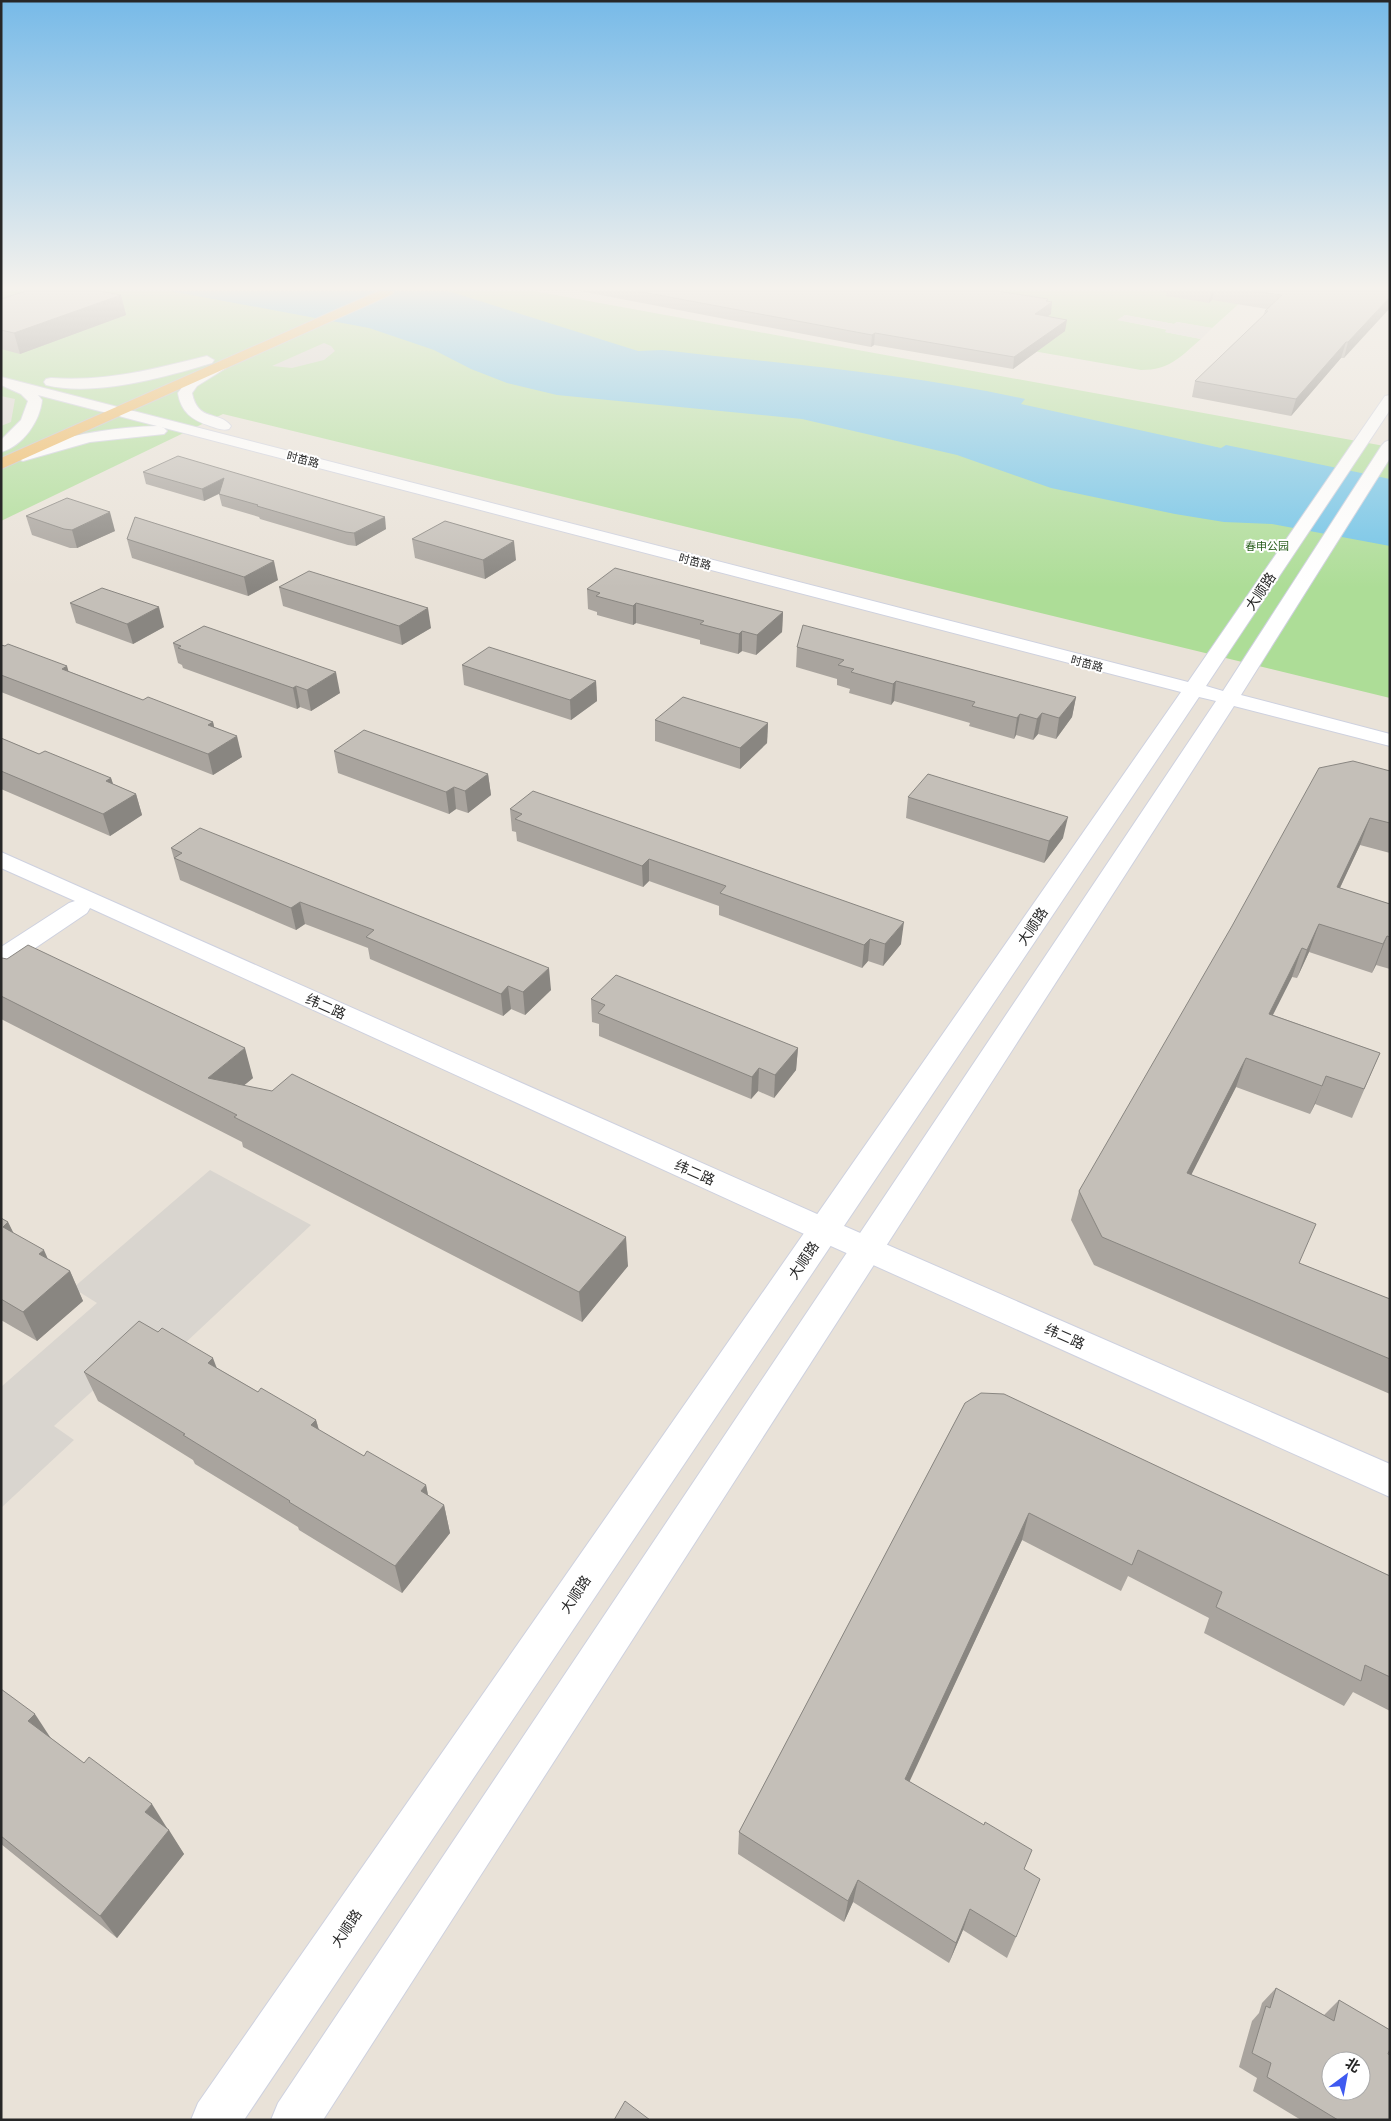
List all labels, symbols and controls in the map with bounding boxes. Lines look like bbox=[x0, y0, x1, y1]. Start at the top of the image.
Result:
street label: 时苗路 bbox=[285, 447, 321, 471]
park label: 春申公园 bbox=[1245, 538, 1289, 553]
street label: 时苗路 bbox=[677, 549, 713, 573]
street label: 大顺路 bbox=[1240, 568, 1280, 614]
street label: 时苗路 bbox=[1069, 651, 1105, 675]
street label: 大顺路 bbox=[1012, 903, 1052, 949]
street label: 纬二路 bbox=[303, 989, 349, 1023]
street label: 纬二路 bbox=[672, 1155, 718, 1189]
street label: 大顺路 bbox=[783, 1237, 823, 1283]
street label: 纬二路 bbox=[1042, 1319, 1088, 1353]
street label: 大顺路 bbox=[555, 1571, 595, 1617]
street label: 大顺路 bbox=[326, 1905, 366, 1951]
north arrow bbox=[1321, 2051, 1371, 2101]
text: 北 bbox=[1342, 2053, 1364, 2076]

